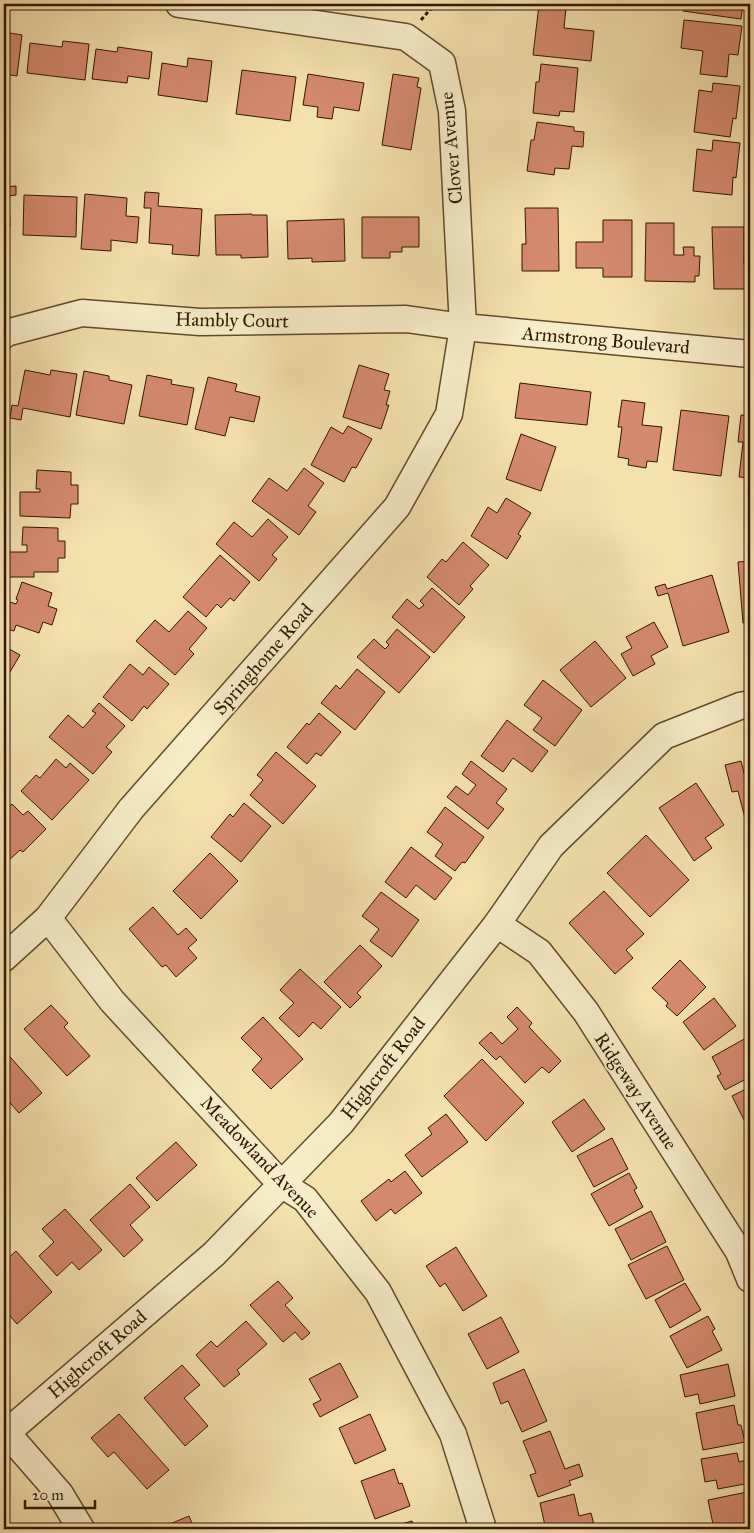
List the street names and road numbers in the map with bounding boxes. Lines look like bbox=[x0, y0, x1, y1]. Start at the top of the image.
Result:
street label: Clover Avenue bbox=[435, 91, 467, 205]
street label: Hambly Court bbox=[175, 308, 289, 332]
street label: Armstrong Boulevard bbox=[520, 321, 691, 360]
street label: Springhome Road bbox=[208, 598, 319, 720]
street label: Highcroft Road bbox=[336, 1012, 431, 1124]
street label: Ridgeway Avenue bbox=[589, 1028, 682, 1155]
street label: Meadowland Avenue bbox=[196, 1091, 324, 1223]
street label: Highcroft Road bbox=[43, 1305, 152, 1404]

